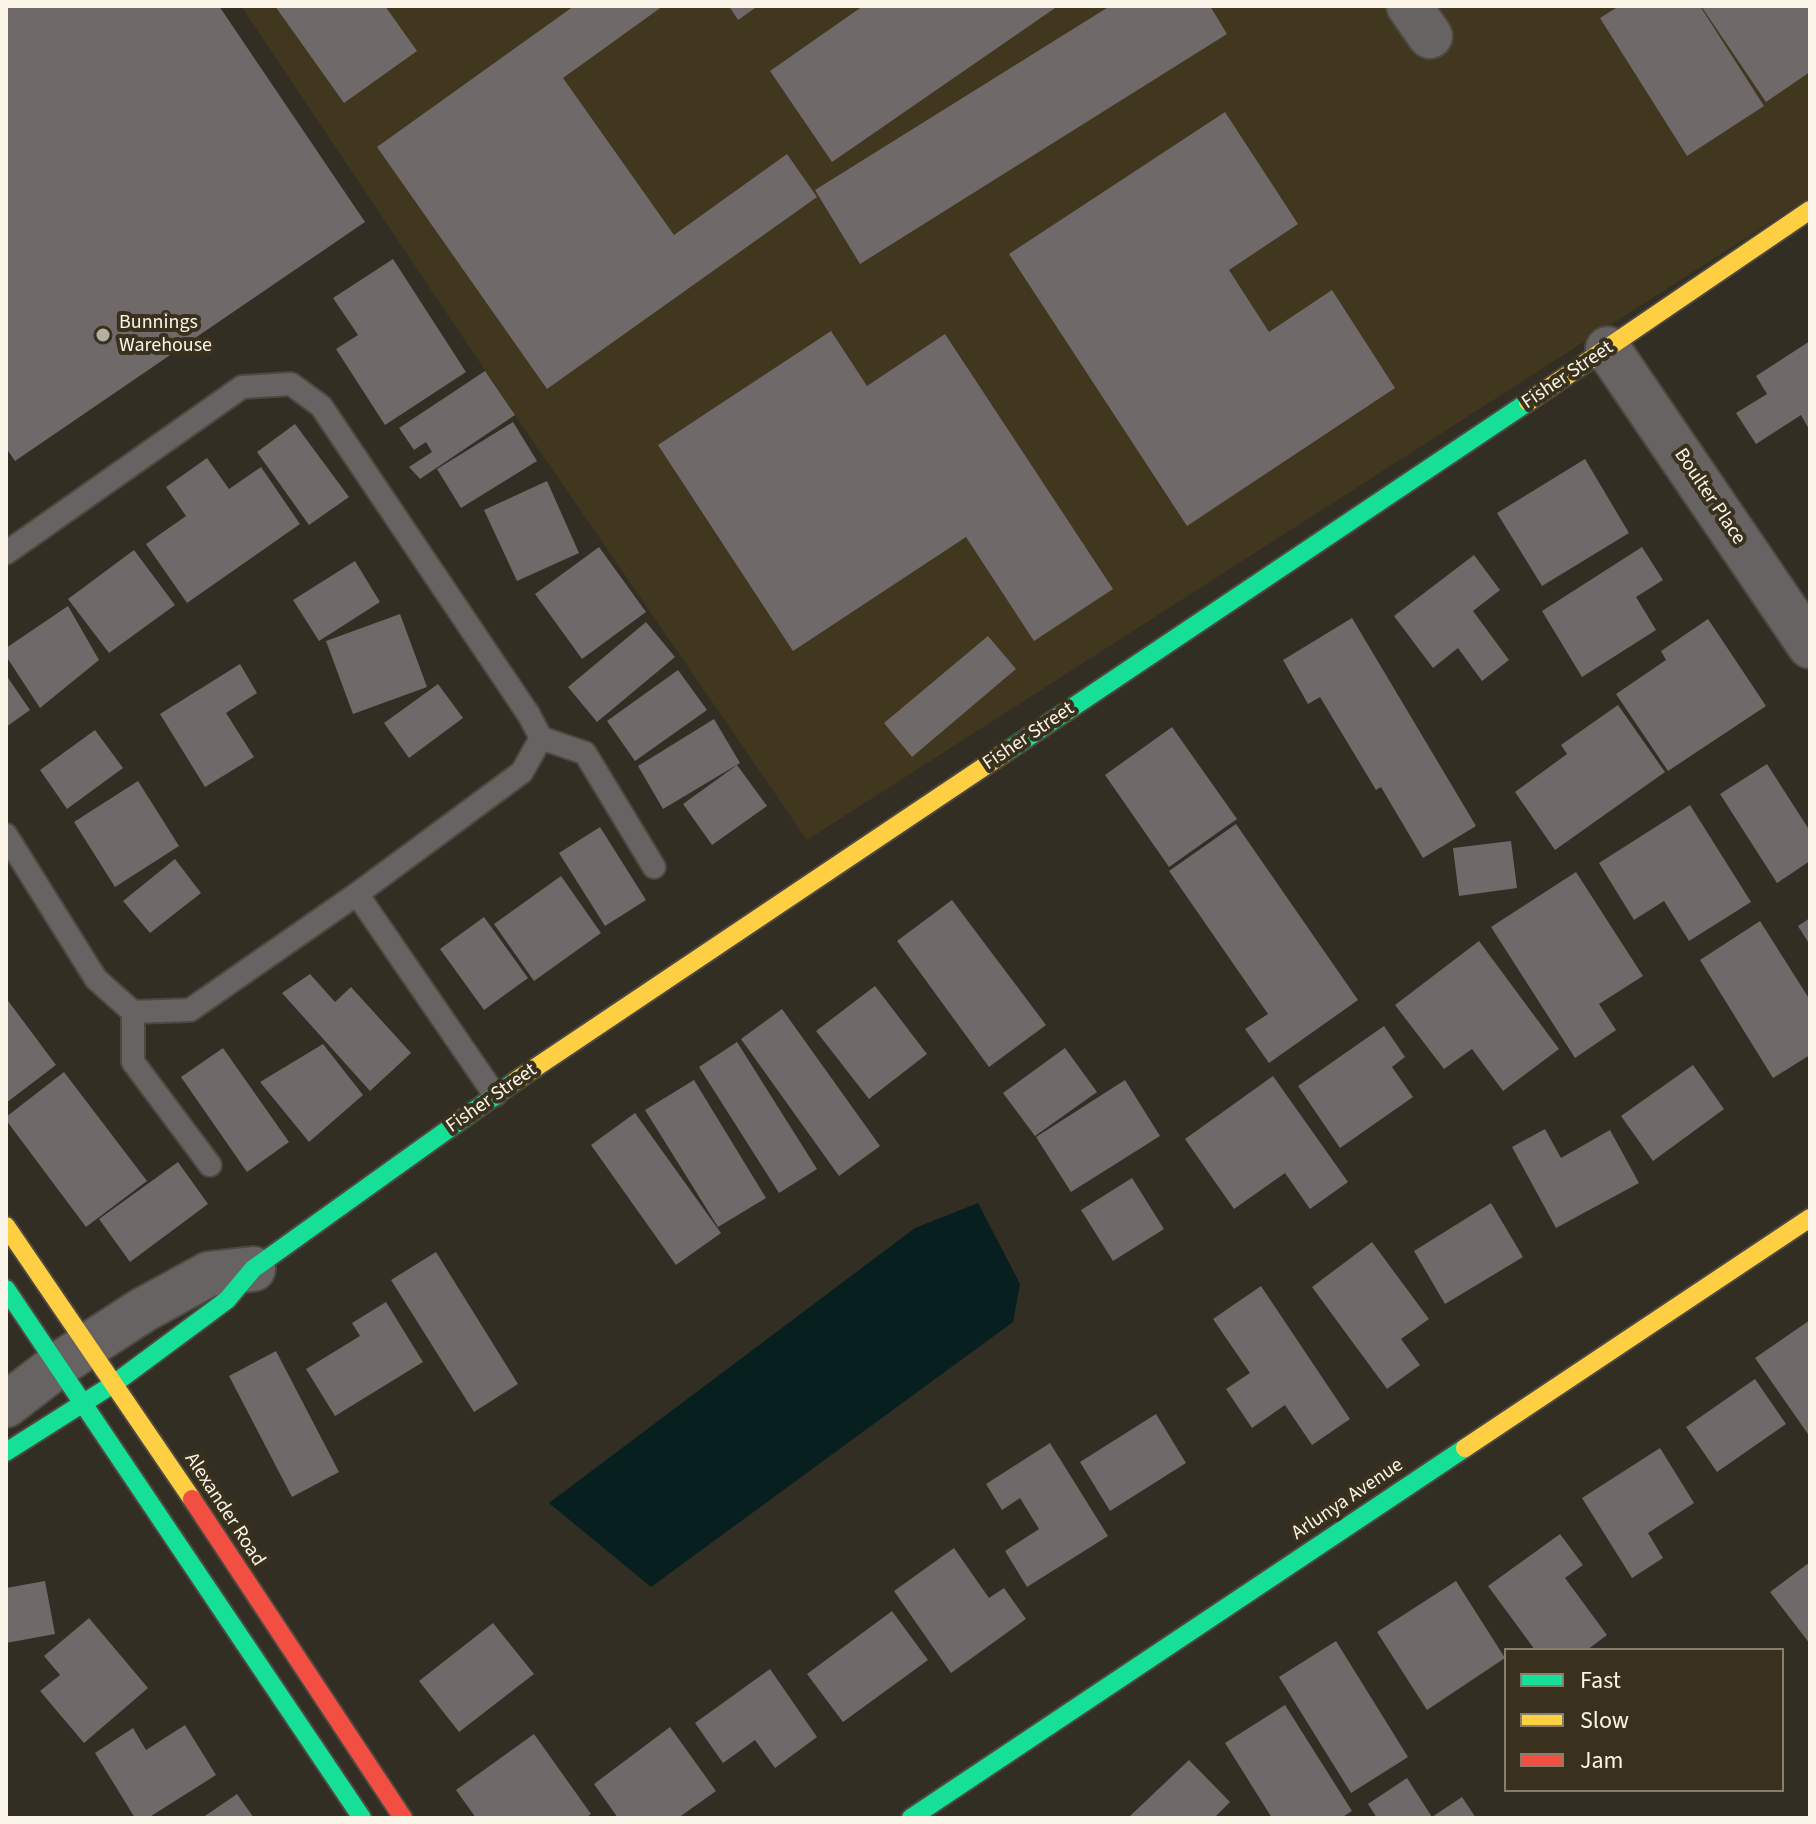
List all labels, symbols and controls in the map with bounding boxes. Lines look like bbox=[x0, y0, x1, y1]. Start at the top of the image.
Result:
place label: Bunnings Warehouse bbox=[119, 312, 212, 359]
marker: Bunnings Warehouse bbox=[94, 326, 112, 344]
street label: Fisher Street bbox=[1518, 337, 1618, 415]
street label: Boulter Place bbox=[1668, 444, 1750, 550]
street label: Fisher Street bbox=[979, 698, 1079, 776]
street label: Fisher Street bbox=[442, 1059, 542, 1139]
street label: Alexander Road bbox=[178, 1449, 270, 1571]
street label: Arlunya Avenue bbox=[1288, 1454, 1408, 1546]
legend bbox=[1504, 1648, 1784, 1792]
text: Fast bbox=[1580, 1663, 1621, 1698]
text: Slow bbox=[1580, 1703, 1629, 1738]
text: Jam bbox=[1580, 1743, 1624, 1778]

